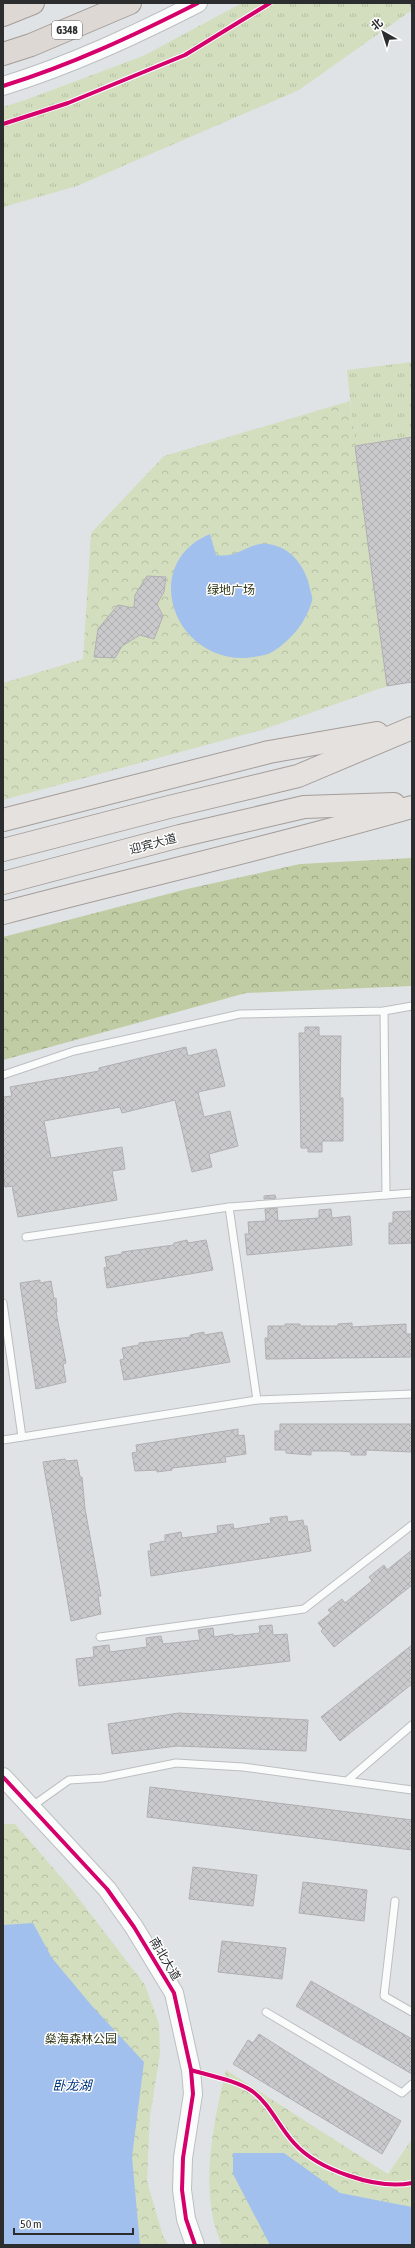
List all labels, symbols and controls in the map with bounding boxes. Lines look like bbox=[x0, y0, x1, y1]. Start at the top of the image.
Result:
north arrow bbox=[363, 12, 403, 52]
text: 北 bbox=[369, 16, 385, 32]
road number: G348 bbox=[52, 21, 82, 39]
park label: 绿地广场 bbox=[207, 583, 255, 597]
street label: 迎宾大道 bbox=[128, 831, 178, 857]
street label: 南北大道 bbox=[147, 1935, 183, 1983]
park label: 燊海森林公园 bbox=[45, 2032, 117, 2046]
water label: 卧龙湖 bbox=[52, 2078, 93, 2093]
scale bar bbox=[14, 2210, 133, 2236]
text: 50 m bbox=[20, 2217, 42, 2231]

